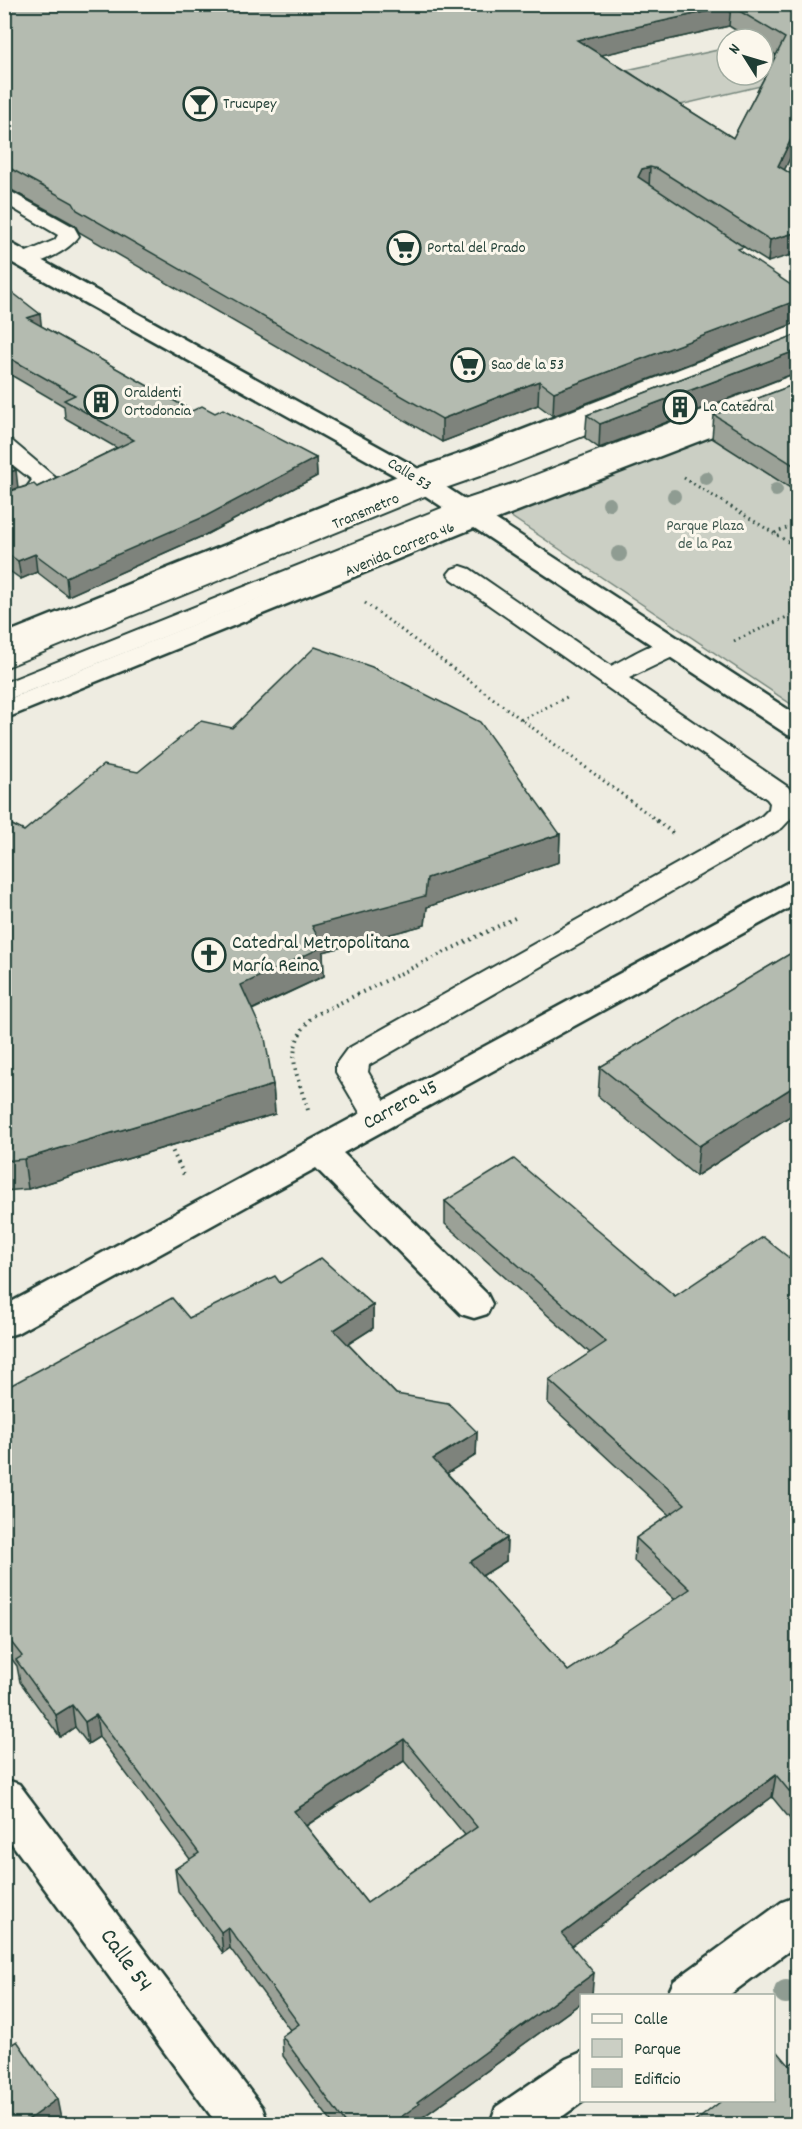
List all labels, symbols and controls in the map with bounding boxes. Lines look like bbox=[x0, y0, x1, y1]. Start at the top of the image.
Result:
north arrow bbox=[715, 27, 775, 87]
text: N bbox=[723, 39, 747, 60]
bar icon: Trucupey bbox=[182, 86, 218, 122]
place label: Trucupey bbox=[223, 93, 277, 116]
supermarket icon: Portal del Prado bbox=[386, 230, 422, 266]
place label: Portal del Prado bbox=[427, 237, 526, 260]
supermarket icon: Sao de la 53 bbox=[450, 347, 486, 383]
place label: Sao de la 53 bbox=[491, 354, 564, 377]
place label: Oraldenti Ortodoncia bbox=[124, 382, 192, 423]
building icon: Oraldenti Ortodoncia bbox=[83, 384, 119, 420]
building icon: La Catedral bbox=[662, 389, 698, 425]
place label: La Catedral bbox=[703, 396, 774, 419]
street label: Calle 53 bbox=[382, 452, 436, 498]
street label: Transmetro bbox=[329, 488, 403, 536]
park label: Parque Plaza de la Paz bbox=[666, 515, 744, 556]
street label: Avenida Carrera 46 bbox=[341, 516, 459, 584]
place label: Catedral Metropolitana María Reina bbox=[232, 930, 410, 981]
church icon: Catedral Metropolitana María Reina bbox=[191, 937, 227, 973]
street label: Carrera 45 bbox=[358, 1074, 444, 1138]
street label: Calle 54 bbox=[90, 1922, 160, 2000]
legend bbox=[580, 1994, 775, 2102]
text: Calle bbox=[634, 2008, 668, 2033]
text: Parque bbox=[634, 2038, 681, 2063]
text: Edificio bbox=[634, 2068, 681, 2093]

